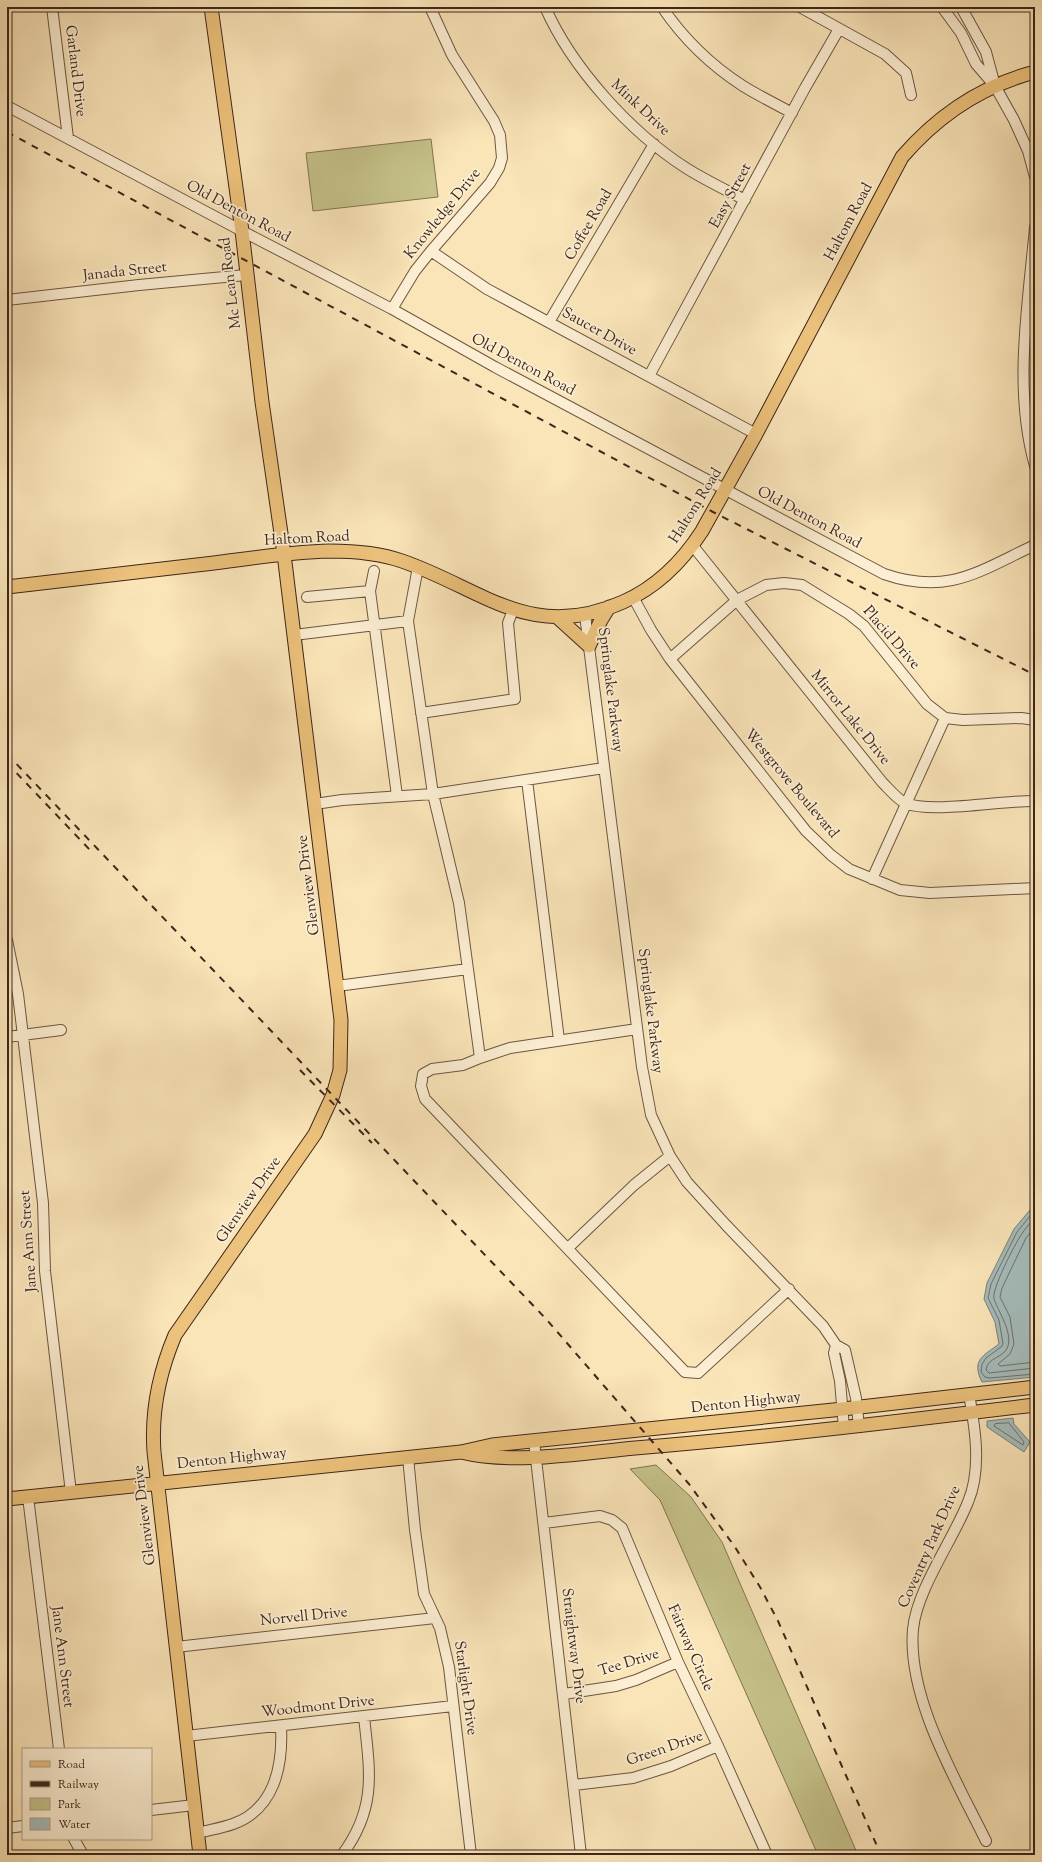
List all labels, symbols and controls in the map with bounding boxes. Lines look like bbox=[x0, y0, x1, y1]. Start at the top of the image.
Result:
street label: Garland Drive bbox=[59, 24, 91, 118]
street label: Mink Drive bbox=[606, 75, 674, 141]
street label: Easy Street bbox=[705, 160, 757, 232]
street label: Knowledge Drive bbox=[400, 164, 486, 264]
street label: Old Denton Road bbox=[182, 176, 294, 249]
street label: Haltom Road bbox=[820, 179, 879, 265]
street label: Coffee Road bbox=[560, 185, 618, 265]
street label: Mc Lean Road bbox=[215, 235, 247, 330]
street label: Janada Street bbox=[81, 257, 168, 287]
street label: Saucer Drive bbox=[558, 303, 640, 361]
street label: Old Denton Road bbox=[467, 329, 579, 402]
street label: Haltom Road bbox=[664, 464, 728, 548]
street label: Old Denton Road bbox=[753, 482, 865, 555]
street label: Haltom Road bbox=[264, 526, 351, 552]
street label: Placid Drive bbox=[857, 602, 925, 674]
street label: Springlake Parkway bbox=[592, 626, 628, 754]
street label: Mirror Lake Drive bbox=[805, 666, 895, 770]
street label: Westgrove Boulevard bbox=[739, 725, 843, 844]
street label: Glenview Drive bbox=[292, 834, 326, 936]
street label: Springlake Parkway bbox=[632, 947, 668, 1075]
street label: Glenview Drive bbox=[211, 1153, 287, 1247]
street label: Jane Ann Street bbox=[15, 1189, 43, 1294]
street label: Denton Highway bbox=[690, 1387, 803, 1419]
street label: Denton Highway bbox=[176, 1443, 289, 1475]
street label: Glenview Drive bbox=[128, 1464, 162, 1566]
street label: Coventry Park Drive bbox=[894, 1482, 966, 1612]
street label: Straightway Drive bbox=[555, 1587, 591, 1705]
street label: Fairway Circle bbox=[662, 1601, 718, 1695]
street label: Norvell Drive bbox=[259, 1602, 349, 1632]
street label: Jane Ann Street bbox=[45, 1604, 79, 1709]
street label: Starlight Drive bbox=[448, 1639, 482, 1737]
street label: Tee Drive bbox=[596, 1644, 662, 1682]
street label: Woodmont Drive bbox=[260, 1691, 376, 1723]
street label: Green Drive bbox=[624, 1726, 706, 1772]
legend bbox=[22, 1748, 152, 1840]
text: Road bbox=[58, 1756, 85, 1774]
text: Railway bbox=[58, 1776, 99, 1794]
text: Park bbox=[58, 1796, 81, 1814]
text: Water bbox=[58, 1816, 91, 1834]

